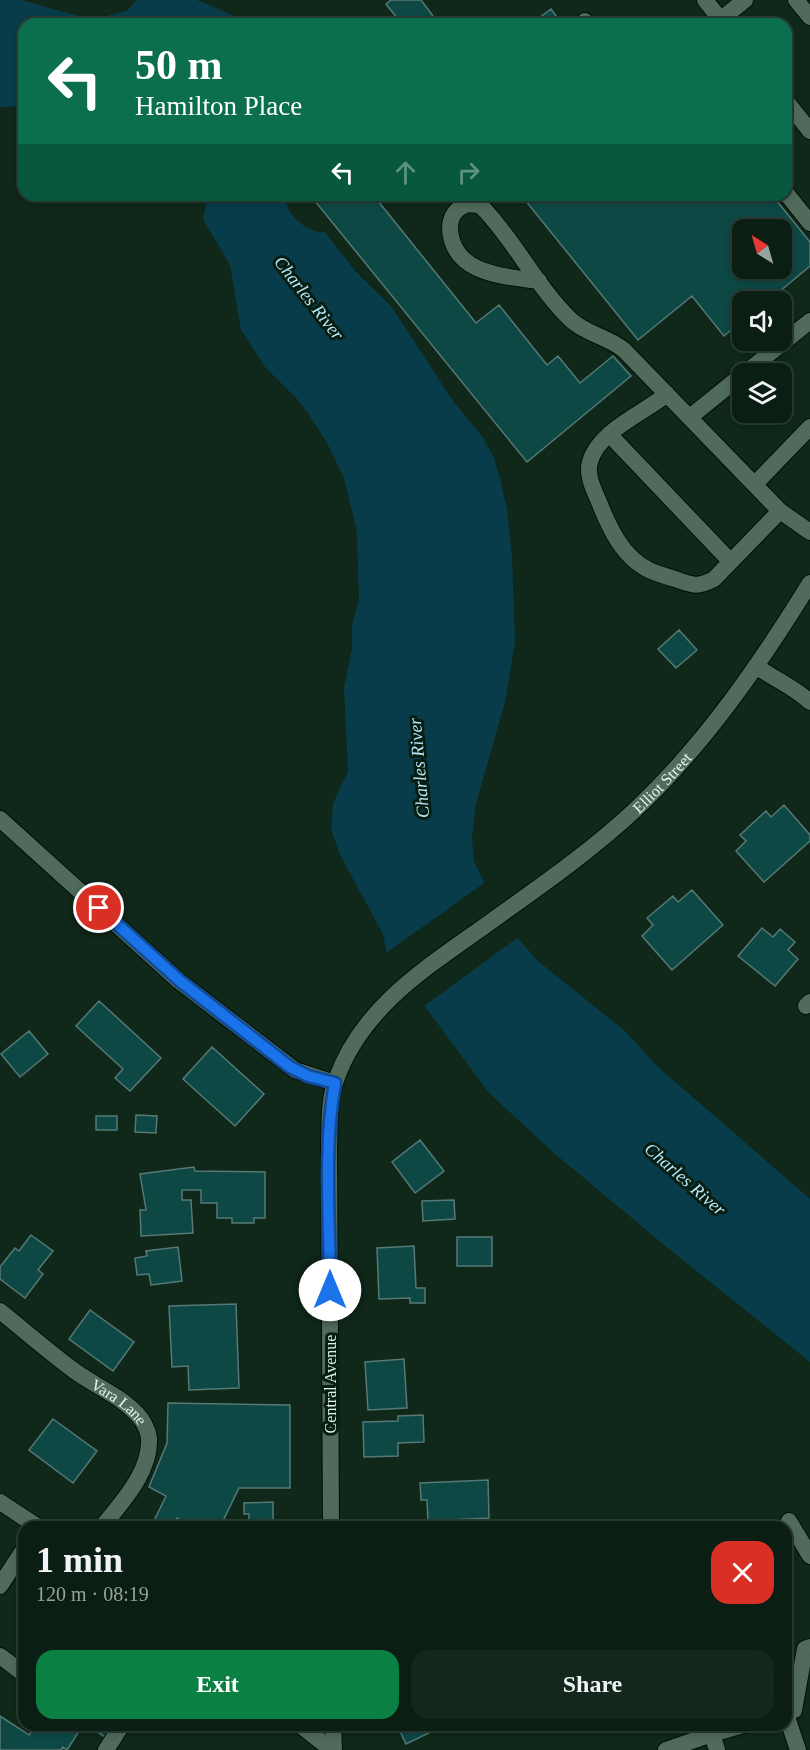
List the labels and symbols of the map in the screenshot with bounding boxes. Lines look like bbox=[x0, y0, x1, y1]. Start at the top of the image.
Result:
north arrow bbox=[732, 219, 792, 279]
water label: Charles River bbox=[270, 252, 348, 345]
water label: Charles River bbox=[405, 716, 433, 819]
street label: Elliot Street bbox=[629, 748, 695, 816]
pin bbox=[73, 882, 124, 933]
water label: Charles River bbox=[641, 1138, 730, 1220]
position arrow bbox=[298, 1258, 362, 1322]
street label: Central Avenue bbox=[322, 1335, 339, 1433]
street label: Vara Lane bbox=[88, 1375, 151, 1427]

